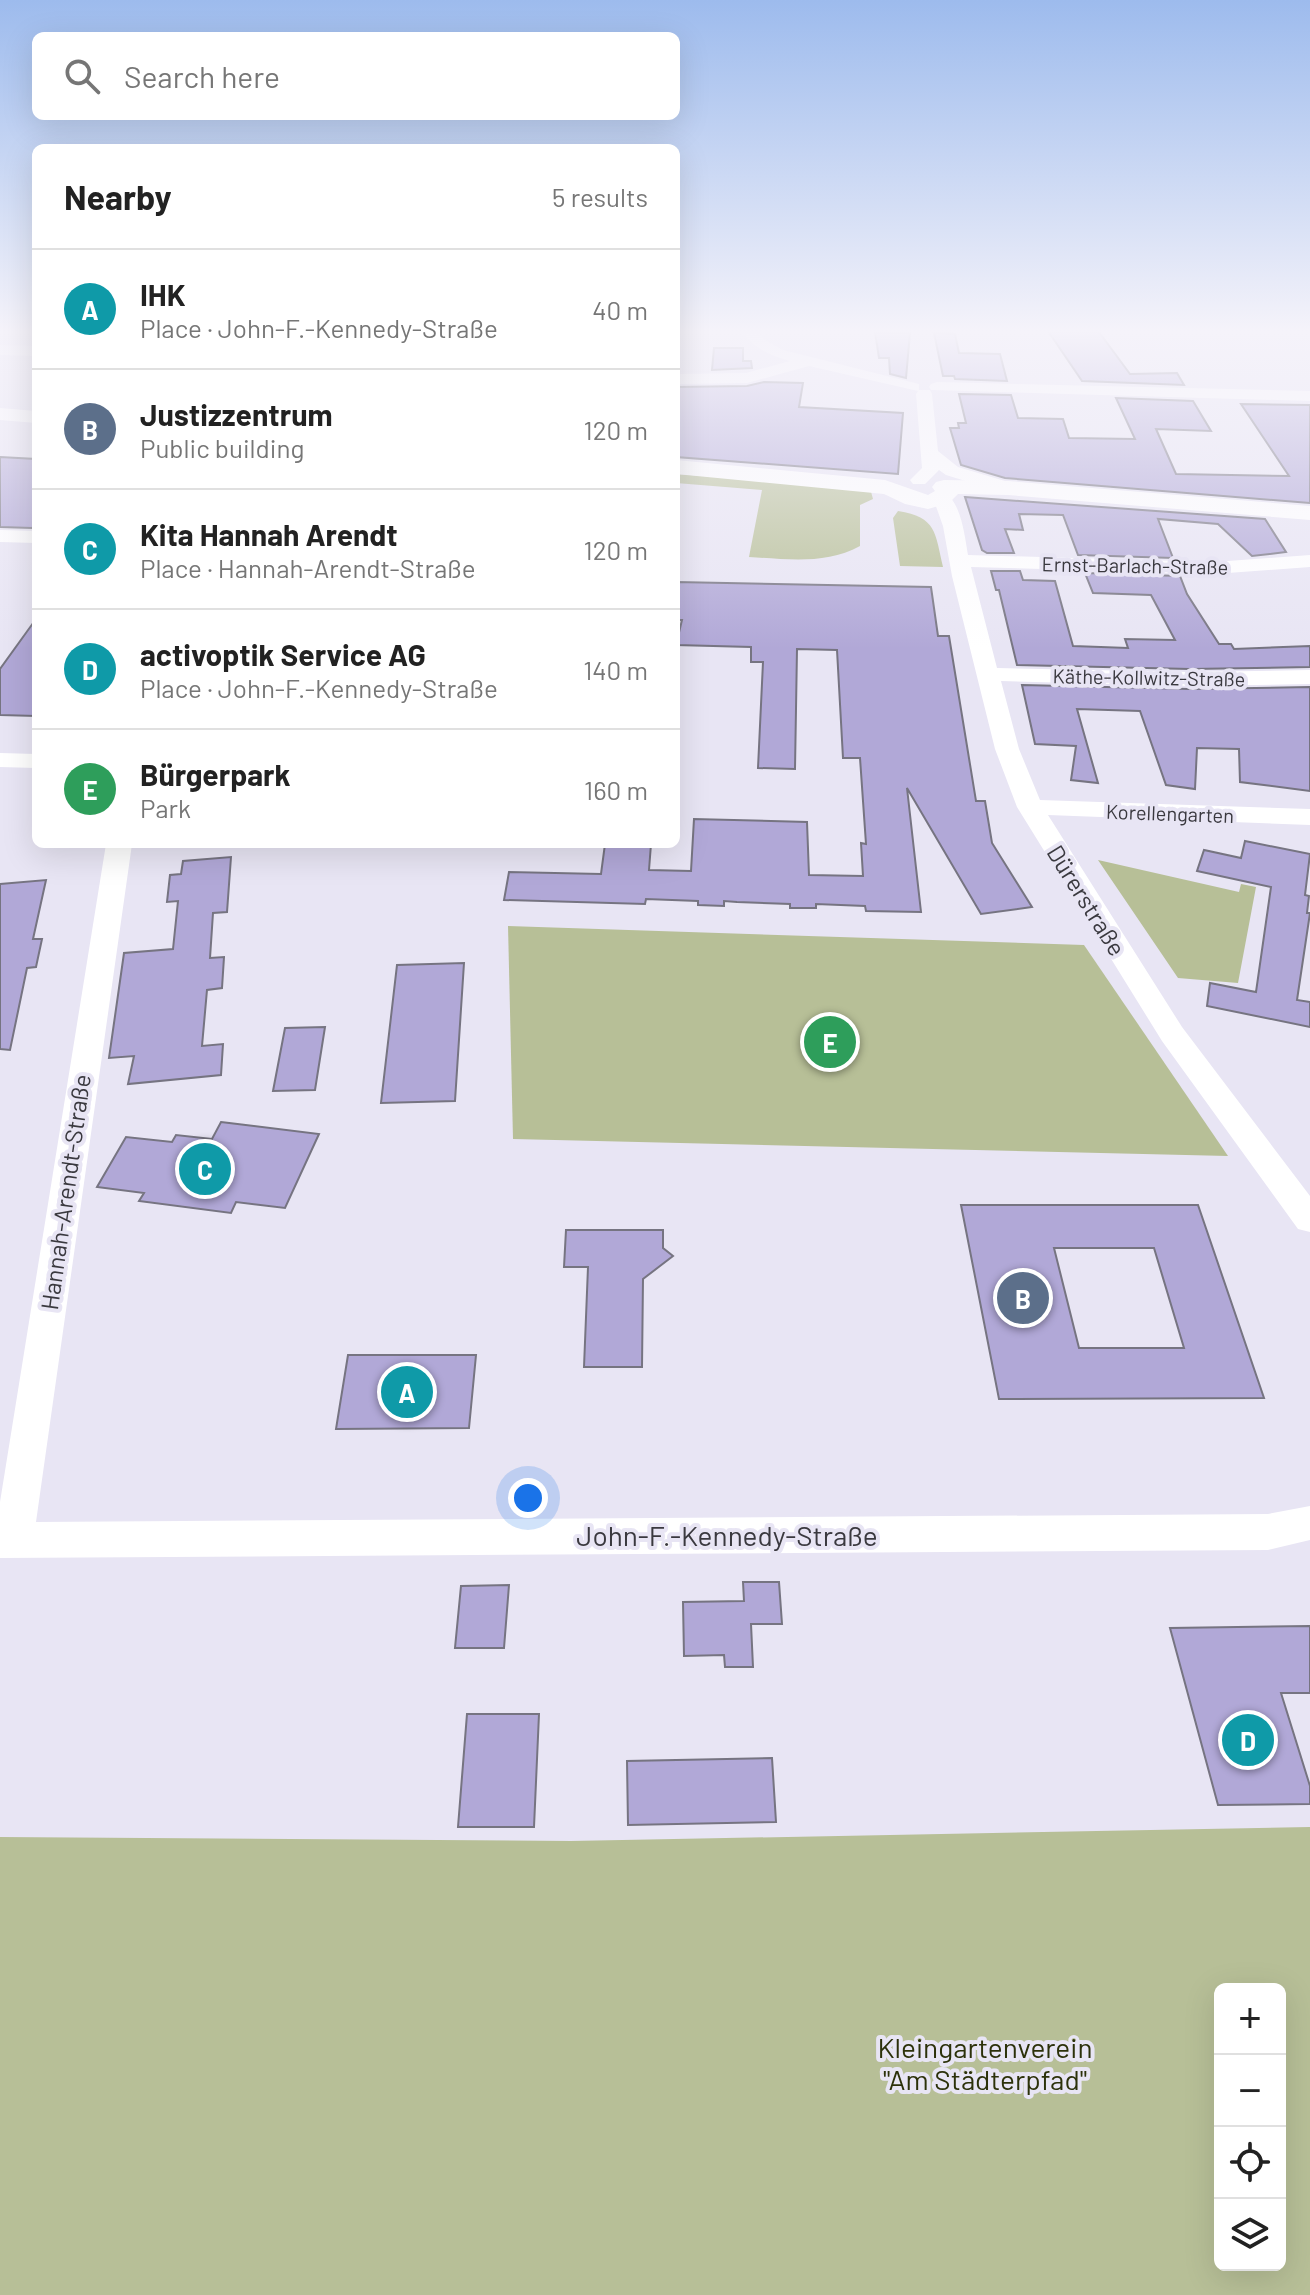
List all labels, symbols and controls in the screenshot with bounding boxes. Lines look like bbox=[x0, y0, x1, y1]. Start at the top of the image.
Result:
search box bbox=[32, 32, 680, 120]
icon: search bbox=[60, 54, 104, 98]
text: Search here bbox=[124, 58, 280, 94]
text: Nearby bbox=[64, 176, 172, 217]
text: 5 results bbox=[552, 181, 648, 212]
text: IHK bbox=[140, 276, 185, 312]
text: A bbox=[81, 294, 99, 325]
text: 40 m bbox=[592, 294, 648, 325]
text: Place · John-F.-Kennedy-Straße bbox=[140, 312, 498, 343]
text: Justizzentrum bbox=[140, 396, 333, 432]
text: B bbox=[82, 414, 98, 445]
text: 120 m bbox=[584, 414, 648, 445]
text: Public building bbox=[140, 432, 304, 463]
text: Kita Hannah Arendt bbox=[140, 516, 398, 552]
text: C bbox=[82, 534, 98, 565]
text: 120 m bbox=[584, 534, 648, 565]
street label: Ernst-Barlach-Straße bbox=[1042, 551, 1228, 579]
text: Place · Hannah-Arendt-Straße bbox=[140, 552, 476, 583]
text: activoptik Service AG bbox=[140, 636, 426, 672]
text: D bbox=[82, 654, 98, 685]
text: 140 m bbox=[583, 654, 648, 685]
street label: Käthe-Kollwitz-Straße bbox=[1052, 663, 1246, 691]
text: Place · John-F.-Kennedy-Straße bbox=[140, 672, 498, 703]
text: Bürgerpark bbox=[140, 756, 291, 792]
text: E bbox=[82, 774, 98, 805]
text: 160 m bbox=[584, 774, 648, 805]
text: Park bbox=[140, 792, 191, 823]
street label: Korellengarten bbox=[1106, 799, 1234, 827]
street label: Dürerstraße bbox=[1042, 839, 1132, 961]
pin: E bbox=[804, 1012, 856, 1072]
street label: Hannah-Arendt-Straße bbox=[34, 1072, 96, 1312]
pin: C bbox=[179, 1139, 231, 1199]
pin: B bbox=[997, 1268, 1049, 1328]
pin: A bbox=[381, 1362, 433, 1422]
your location bbox=[508, 1478, 548, 1518]
street label: John-F.-Kennedy-Straße bbox=[576, 1518, 878, 1552]
pin: D bbox=[1222, 1710, 1274, 1770]
map controls bbox=[1214, 1983, 1286, 2271]
button: + bbox=[1214, 1983, 1286, 2055]
park label: Kleingartenverein "Am Städterpfad" bbox=[877, 2030, 1093, 2096]
button: − bbox=[1214, 2055, 1286, 2127]
button: locate bbox=[1214, 2127, 1286, 2199]
button: layers bbox=[1214, 2199, 1286, 2271]

